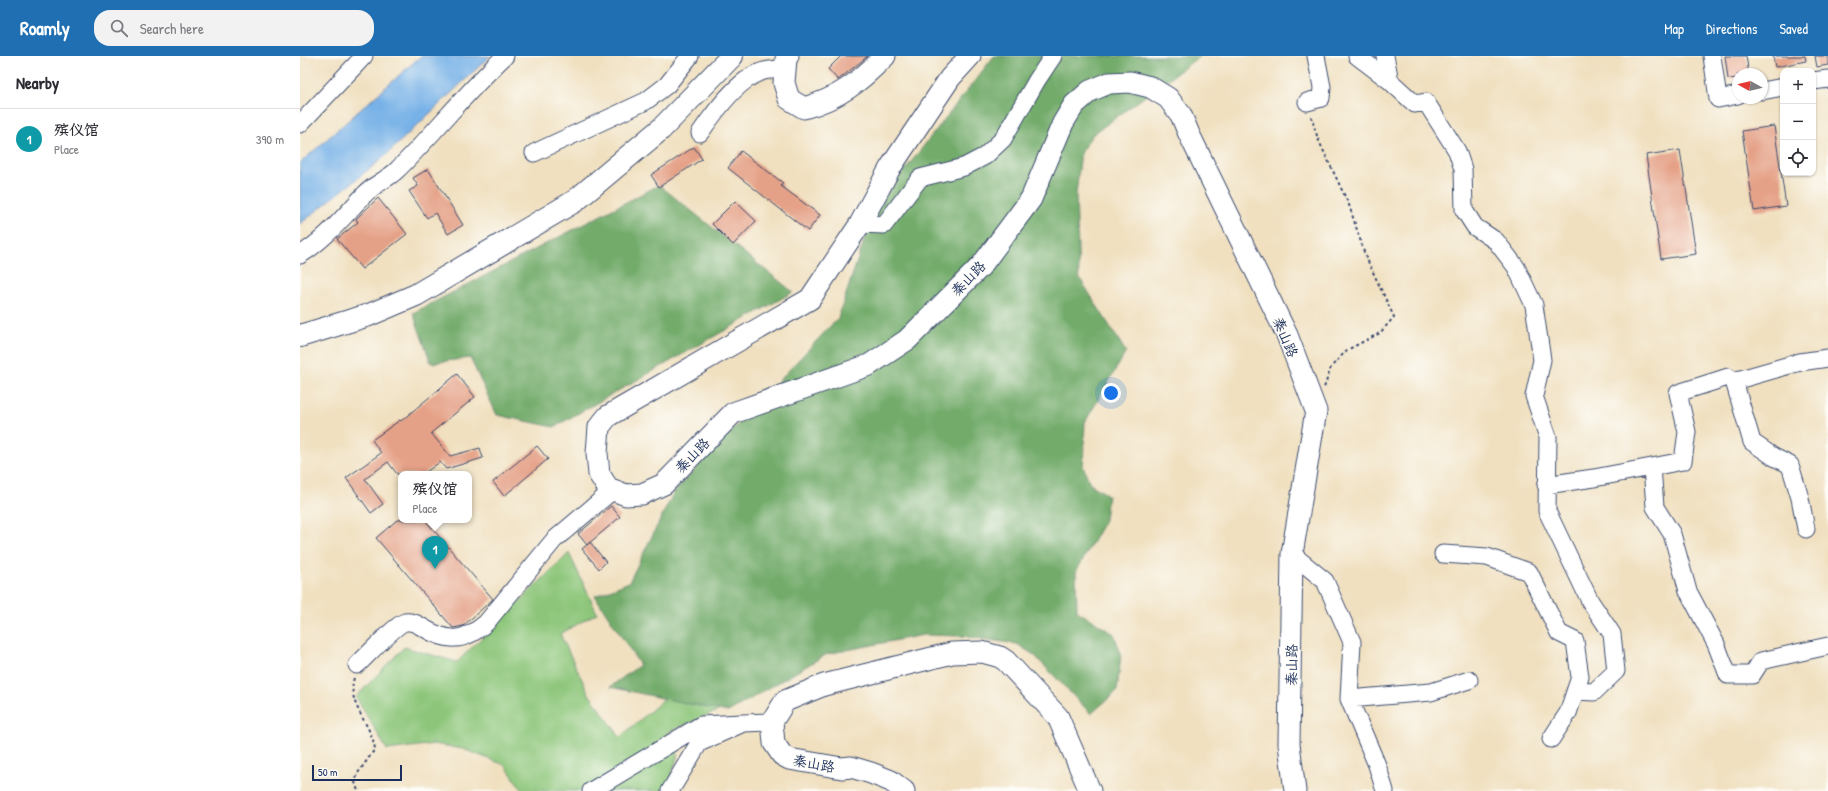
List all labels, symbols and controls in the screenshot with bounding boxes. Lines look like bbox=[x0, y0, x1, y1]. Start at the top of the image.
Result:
search box bbox=[94, 10, 374, 46]
text: Roamly bbox=[20, 15, 70, 41]
icon: search bbox=[108, 17, 130, 39]
text: Search here bbox=[140, 18, 204, 39]
text: Map bbox=[1664, 19, 1684, 38]
text: Directions bbox=[1706, 19, 1757, 38]
text: Saved bbox=[1779, 19, 1808, 38]
north arrow bbox=[1732, 68, 1768, 104]
map controls bbox=[1780, 68, 1816, 176]
button: + bbox=[1780, 68, 1816, 104]
text: Nearby bbox=[16, 71, 59, 94]
button: − bbox=[1780, 104, 1816, 140]
text: 殡仪馆 bbox=[54, 119, 99, 140]
text: 1 bbox=[27, 130, 31, 148]
text: 390 m bbox=[256, 130, 284, 148]
text: Place bbox=[54, 140, 79, 158]
button: locate bbox=[1780, 140, 1816, 176]
street label: 秦山路 bbox=[947, 256, 989, 300]
street label: 秦山路 bbox=[1269, 314, 1303, 360]
your location bbox=[1101, 383, 1121, 403]
street label: 秦山路 bbox=[671, 433, 713, 477]
popup bbox=[398, 471, 472, 523]
text: 殡仪馆 bbox=[412, 478, 458, 499]
text: Place bbox=[412, 499, 438, 517]
pin: 1 bbox=[422, 536, 448, 569]
street label: 秦山路 bbox=[1281, 644, 1301, 686]
street label: 秦山路 bbox=[792, 750, 836, 776]
scale bar bbox=[312, 763, 402, 782]
text: 50 m bbox=[318, 765, 338, 779]

